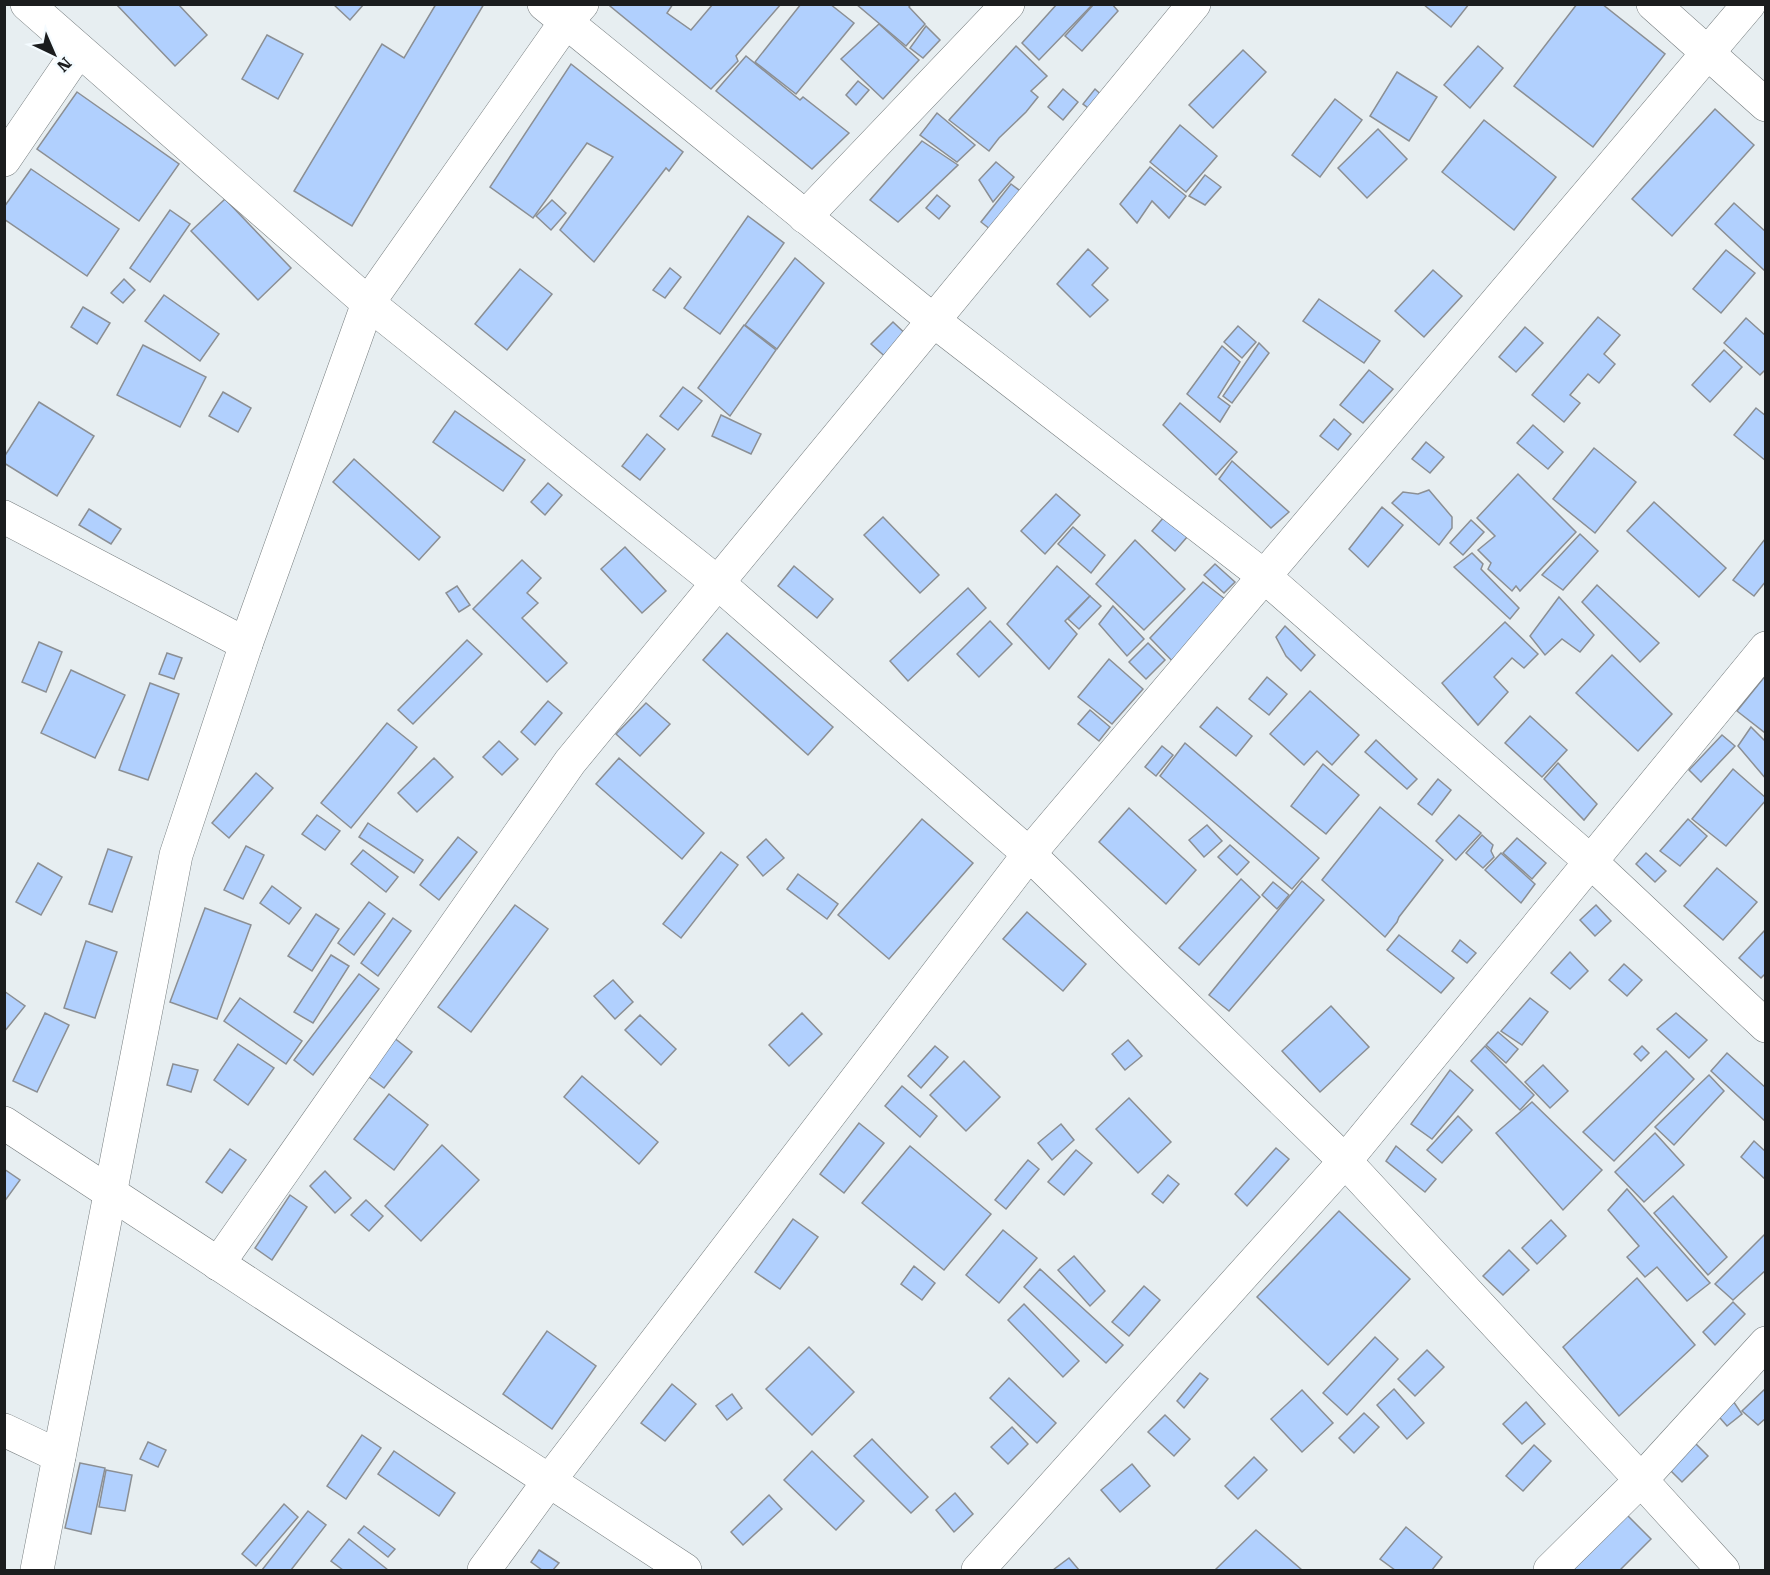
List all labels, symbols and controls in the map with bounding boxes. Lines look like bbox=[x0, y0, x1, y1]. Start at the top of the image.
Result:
north arrow bbox=[24, 24, 84, 84]
text: N bbox=[53, 53, 75, 76]

